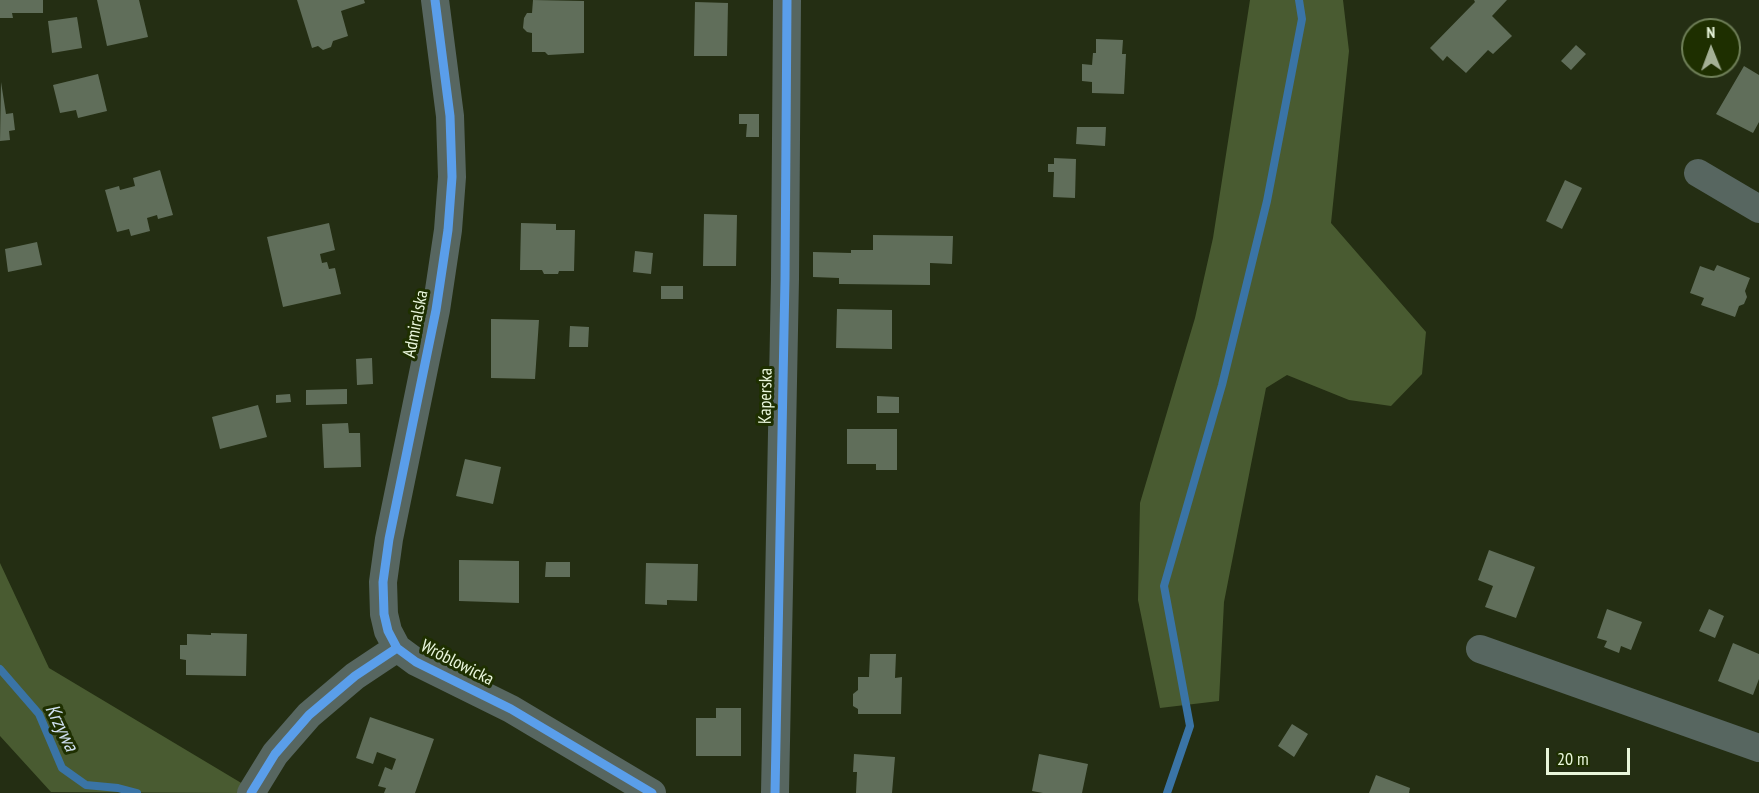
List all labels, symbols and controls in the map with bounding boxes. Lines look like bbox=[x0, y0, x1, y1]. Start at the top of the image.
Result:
north arrow bbox=[1681, 18, 1741, 78]
text: N bbox=[1706, 22, 1715, 42]
street label: Admiralska bbox=[399, 288, 433, 360]
street label: Kaperska bbox=[755, 368, 777, 424]
street label: Wróblowicka bbox=[417, 635, 497, 691]
water label: Krzywa bbox=[39, 700, 83, 756]
scale bar bbox=[1549, 736, 1633, 774]
text: 20 m bbox=[1557, 747, 1589, 770]

